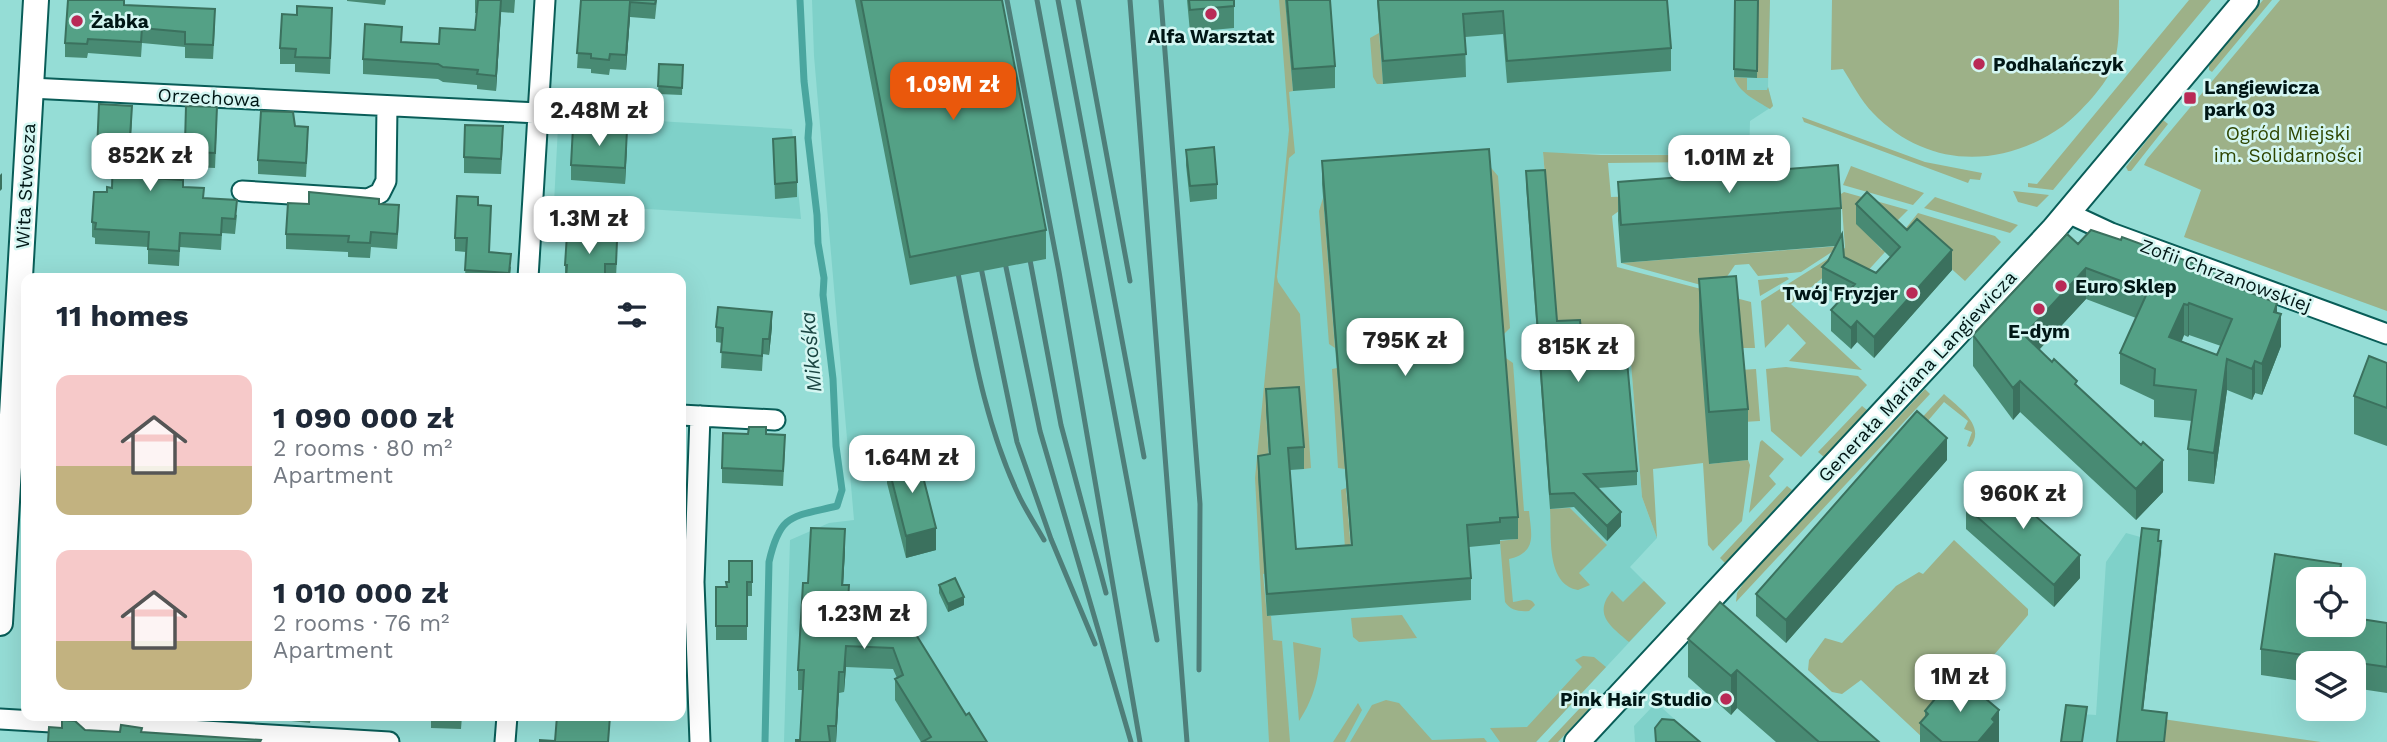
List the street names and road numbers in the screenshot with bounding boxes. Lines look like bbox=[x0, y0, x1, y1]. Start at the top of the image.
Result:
street label: Orzechowa bbox=[157, 83, 261, 112]
street label: Wita Stwosza bbox=[11, 122, 40, 250]
street label: Zofii Chrzanowskiej bbox=[2137, 234, 2315, 317]
street label: Generała Mariana Langiewicza bbox=[1813, 266, 2022, 487]

